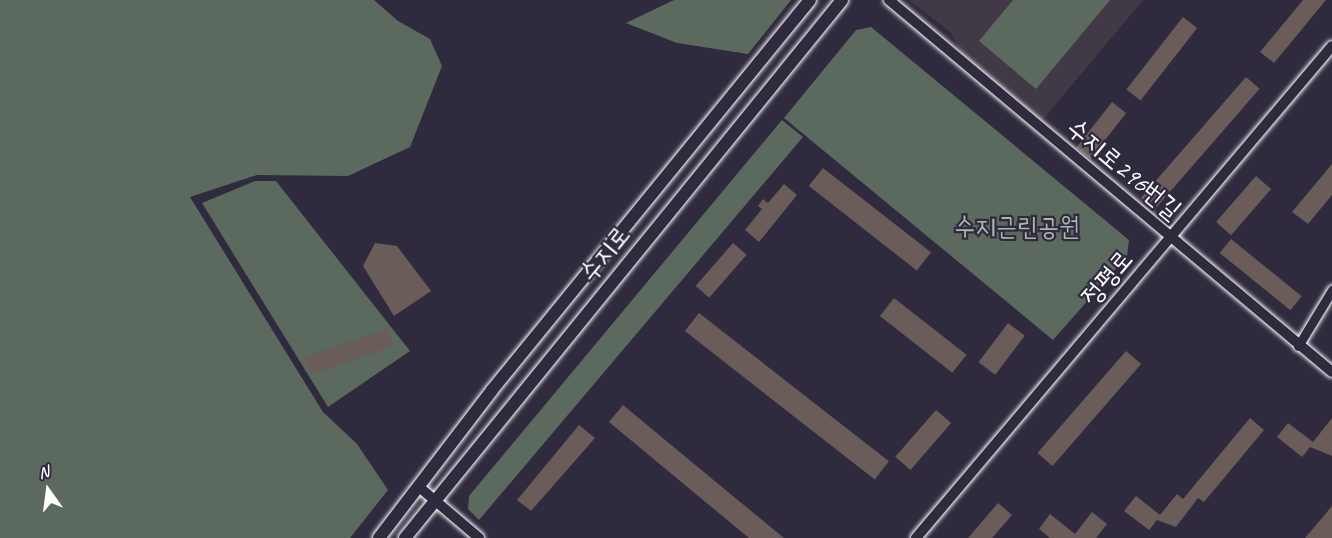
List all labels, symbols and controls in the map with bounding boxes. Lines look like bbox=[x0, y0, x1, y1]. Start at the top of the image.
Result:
street label: 수지로296번길 bbox=[1060, 112, 1188, 226]
park label: 수지근린공원 bbox=[954, 211, 1080, 243]
street label: 수지로 bbox=[573, 220, 637, 288]
street label: 정평로 bbox=[1075, 244, 1139, 312]
north arrow bbox=[18, 460, 78, 520]
text: N bbox=[36, 462, 51, 483]

